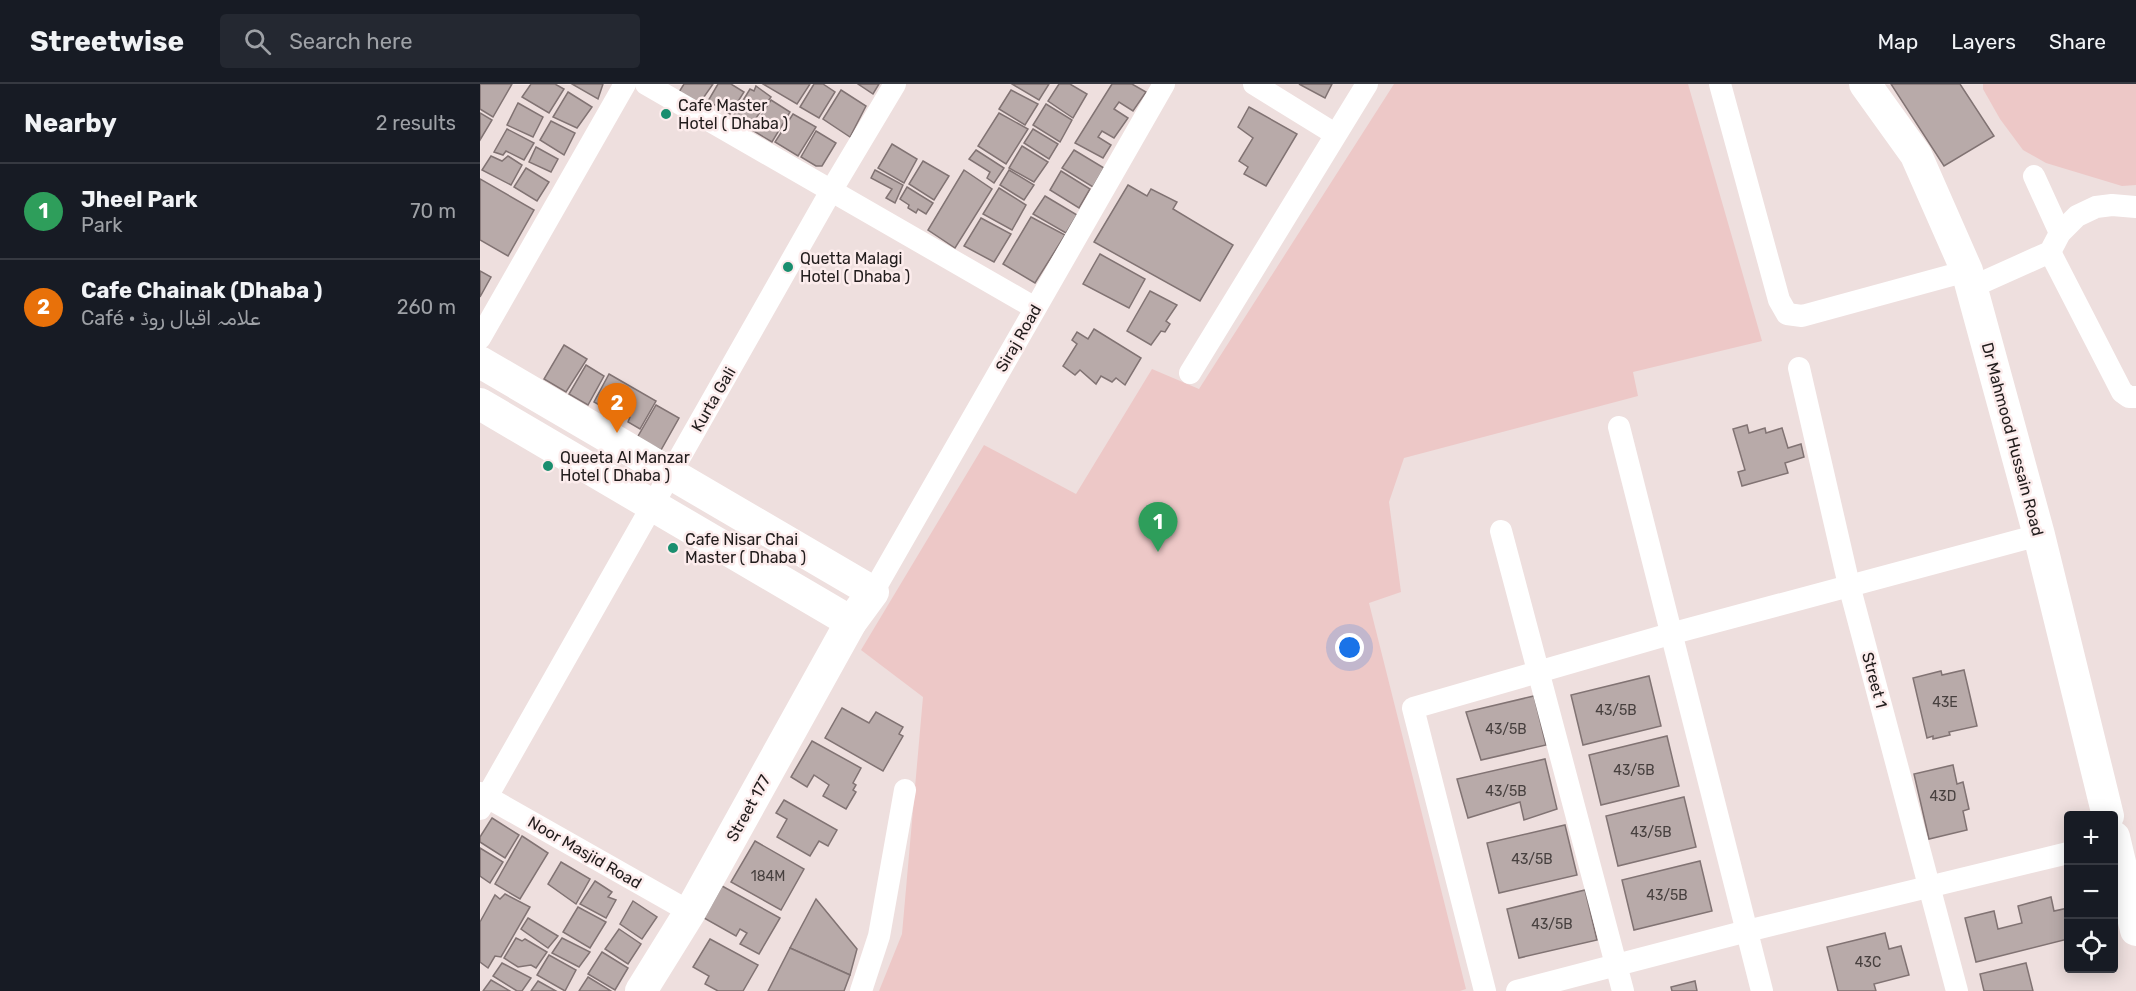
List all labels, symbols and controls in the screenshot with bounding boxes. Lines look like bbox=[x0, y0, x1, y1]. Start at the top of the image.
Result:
search box bbox=[220, 14, 640, 68]
text: Streetwise bbox=[30, 25, 184, 58]
icon: search bbox=[241, 25, 274, 58]
text: Search here bbox=[289, 28, 413, 55]
text: Map bbox=[1877, 29, 1918, 54]
text: Layers bbox=[1951, 29, 2016, 54]
text: Share bbox=[2049, 29, 2106, 54]
place label: Cafe Master Hotel ( Dhaba ) bbox=[678, 96, 788, 133]
marker: Cafe Master Hotel ( Dhaba ) bbox=[659, 107, 673, 121]
text: Nearby bbox=[24, 108, 117, 139]
text: 2 results bbox=[376, 111, 456, 135]
text: Jheel Park bbox=[81, 186, 198, 213]
text: 1 bbox=[39, 199, 48, 223]
text: 70 m bbox=[410, 199, 456, 223]
text: Park bbox=[81, 213, 123, 237]
place label: Quetta Malagi Hotel ( Dhaba ) bbox=[800, 249, 910, 286]
marker: Quetta Malagi Hotel ( Dhaba ) bbox=[781, 260, 795, 274]
text: Cafe Chainak (Dhaba ) bbox=[81, 277, 322, 304]
text: 2 bbox=[37, 295, 50, 319]
text: 260 m bbox=[397, 295, 456, 319]
street label: Siraj Road bbox=[992, 301, 1045, 375]
text: Café · علامہ اقبال روڈ bbox=[81, 306, 261, 330]
street label: Dr Mahmood Hussain Road bbox=[1978, 340, 2048, 538]
street label: Kurta Gali bbox=[687, 364, 740, 435]
pin: 2 bbox=[598, 384, 636, 433]
place label: Queeta Al Manzar Hotel ( Dhaba ) bbox=[560, 448, 690, 485]
marker: Queeta Al Manzar Hotel ( Dhaba ) bbox=[541, 459, 555, 473]
pin: 1 bbox=[1138, 502, 1178, 552]
place label: Cafe Nisar Chai Master ( Dhaba ) bbox=[685, 530, 806, 567]
marker: Cafe Nisar Chai Master ( Dhaba ) bbox=[666, 541, 680, 555]
your location bbox=[1335, 633, 1364, 662]
street label: Street 1 bbox=[1858, 650, 1891, 710]
house number: 43E bbox=[1932, 694, 1958, 711]
house number: 43/5B bbox=[1595, 702, 1637, 719]
house number: 43/5B bbox=[1485, 721, 1527, 738]
house number: 43/5B bbox=[1613, 762, 1655, 779]
street label: Street 177 bbox=[722, 772, 775, 845]
house number: 43/5B bbox=[1485, 783, 1527, 800]
house number: 43D bbox=[1930, 788, 1956, 805]
map controls bbox=[2064, 811, 2118, 973]
button: + bbox=[2064, 811, 2118, 865]
street label: Noor Masjid Road bbox=[525, 812, 645, 893]
house number: 43/5B bbox=[1630, 824, 1672, 841]
house number: 43/5B bbox=[1511, 851, 1553, 868]
button: − bbox=[2064, 865, 2118, 919]
house number: 184M bbox=[751, 868, 785, 885]
house number: 43/5B bbox=[1646, 887, 1688, 904]
house number: 43/5B bbox=[1531, 916, 1573, 933]
button: locate bbox=[2064, 919, 2118, 973]
house number: 43C bbox=[1855, 954, 1881, 971]

